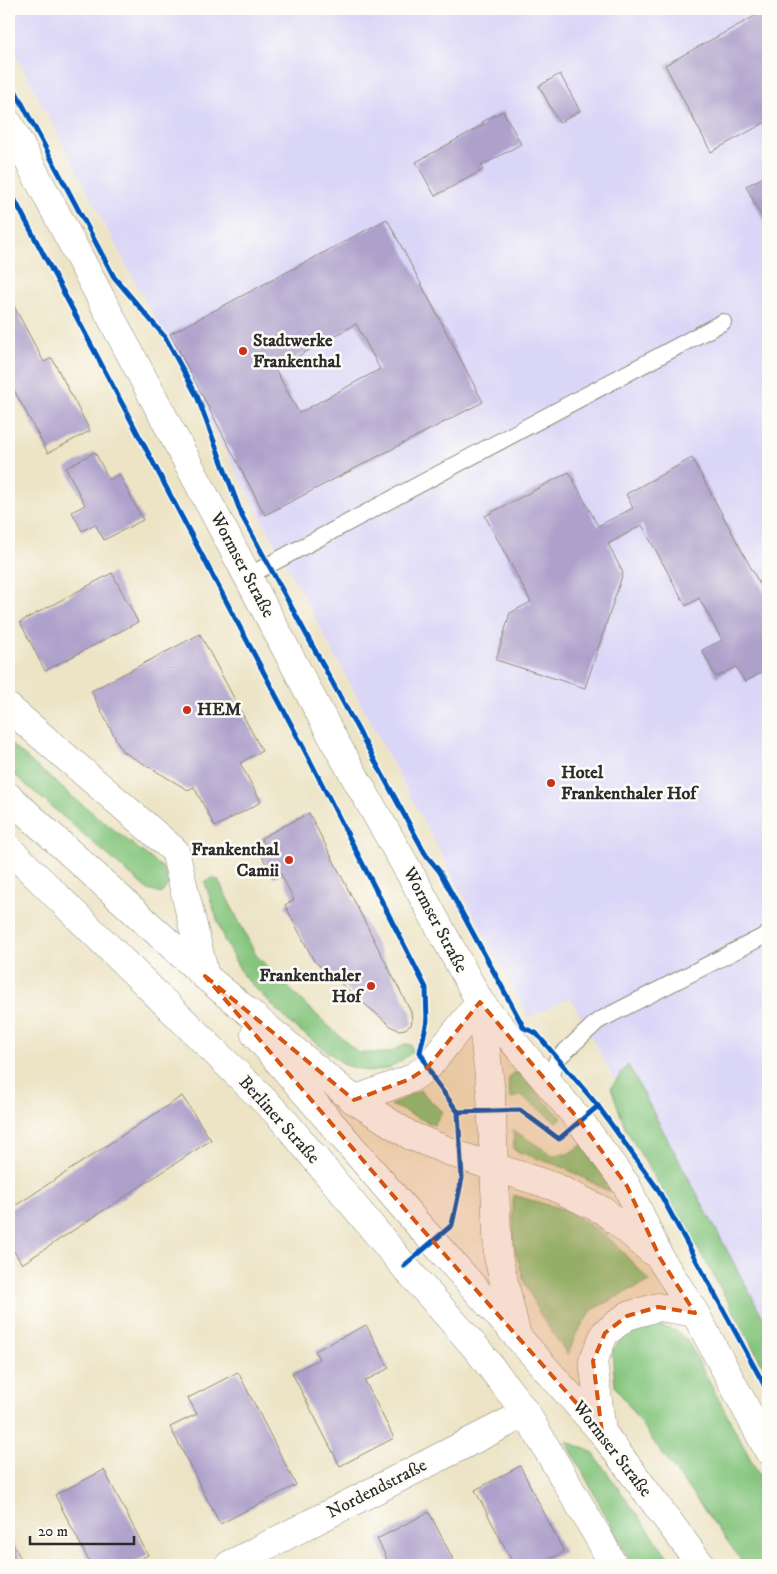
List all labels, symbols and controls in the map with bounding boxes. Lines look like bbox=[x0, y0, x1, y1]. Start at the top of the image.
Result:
place label: Stadtwerke Frankenthal bbox=[253, 330, 341, 373]
marker: Stadtwerke Frankenthal bbox=[237, 345, 249, 357]
street label: Wormser Straße bbox=[204, 508, 279, 622]
place label: HEM bbox=[197, 699, 242, 721]
marker: HEM bbox=[181, 704, 193, 716]
place label: Hotel Frankenthaler Hof bbox=[561, 762, 699, 805]
marker: Hotel Frankenthaler Hof bbox=[545, 777, 557, 789]
place label: Frankenthal Camii bbox=[191, 839, 280, 882]
marker: Frankenthal Camii bbox=[283, 854, 295, 866]
street label: Wormser Straße bbox=[397, 863, 472, 977]
place label: Frankenthaler Hof bbox=[259, 965, 364, 1008]
marker: Frankenthaler Hof bbox=[365, 980, 377, 992]
street label: Berliner Straße bbox=[234, 1071, 324, 1169]
street label: Wormser Straße bbox=[567, 1396, 657, 1502]
street label: Nordendstraße bbox=[323, 1454, 431, 1524]
scale bar bbox=[30, 1514, 134, 1546]
text: 20 m bbox=[38, 1522, 68, 1541]

